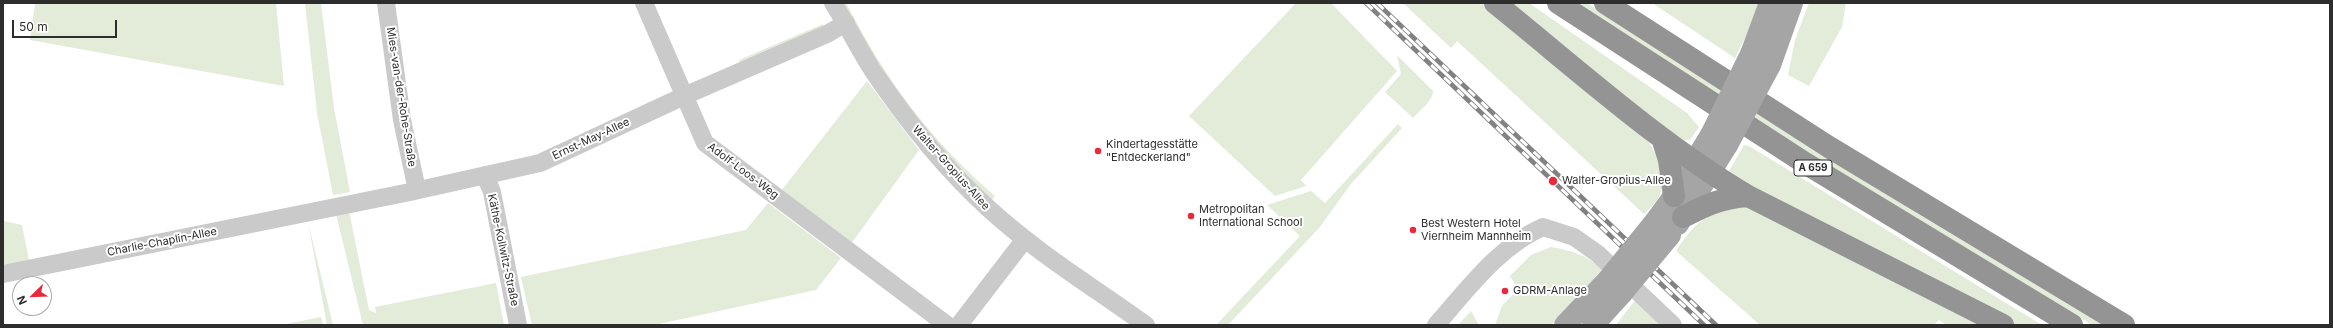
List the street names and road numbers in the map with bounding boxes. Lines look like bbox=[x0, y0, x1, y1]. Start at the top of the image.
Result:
street label: Mies-van-der-Rohe-Straße bbox=[383, 26, 419, 168]
street label: Ernst-May-Allee bbox=[550, 115, 632, 163]
street label: Walter-Gropius-Allee bbox=[910, 123, 992, 213]
street label: Adolf-Loos-Weg bbox=[705, 140, 781, 202]
road number: A 659 bbox=[1794, 160, 1832, 176]
street label: Käthe-Kollwitz-Straße bbox=[485, 193, 521, 307]
street label: Charlie-Chaplin-Allee bbox=[106, 225, 218, 259]

